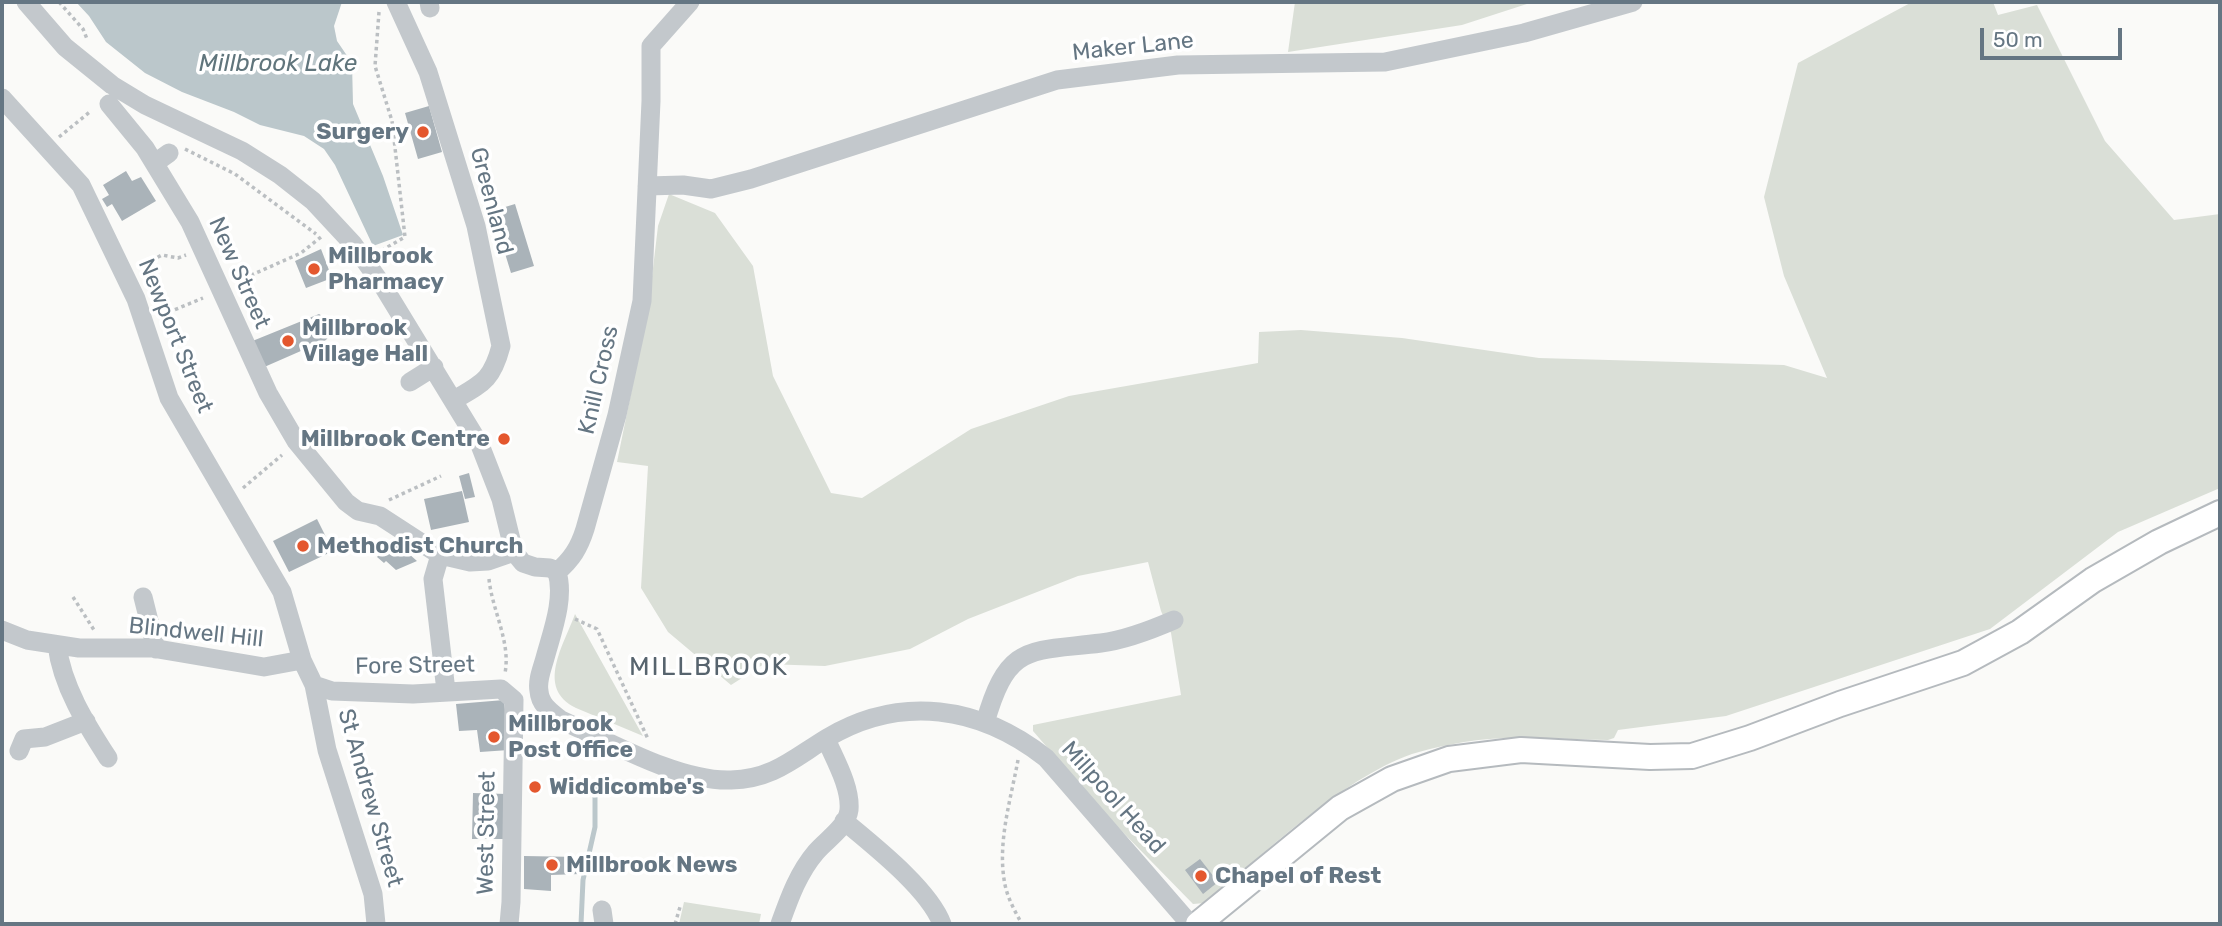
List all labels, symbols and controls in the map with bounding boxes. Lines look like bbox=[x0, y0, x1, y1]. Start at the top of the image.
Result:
scale bar bbox=[1984, 14, 2126, 58]
street label: Maker Lane bbox=[1071, 27, 1195, 67]
text: 50 m bbox=[1993, 27, 2043, 52]
water label: Millbrook Lake bbox=[199, 50, 357, 78]
place label: Surgery bbox=[316, 118, 409, 146]
marker: Surgery bbox=[415, 124, 431, 140]
street label: Greenland bbox=[463, 144, 519, 258]
street label: New Street bbox=[202, 213, 276, 333]
place label: Millbrook Pharmacy bbox=[328, 242, 444, 296]
street label: Newport Street bbox=[132, 255, 218, 417]
marker: Millbrook Pharmacy bbox=[306, 261, 322, 277]
place label: Millbrook Village Hall bbox=[302, 314, 428, 368]
street label: Knill Cross bbox=[573, 323, 625, 437]
marker: Millbrook Village Hall bbox=[280, 333, 296, 349]
place label: Millbrook Centre bbox=[301, 425, 490, 453]
marker: Millbrook Centre bbox=[496, 431, 512, 447]
place label: Methodist Church bbox=[317, 532, 524, 560]
marker: Methodist Church bbox=[295, 538, 311, 554]
street label: Blindwell Hill bbox=[127, 612, 265, 654]
street label: Fore Street bbox=[355, 651, 475, 681]
district label: MILLBROOK bbox=[630, 651, 788, 683]
street label: St Andrew Street bbox=[331, 706, 409, 890]
place label: Millbrook Post Office bbox=[508, 710, 633, 764]
marker: Millbrook Post Office bbox=[486, 729, 502, 745]
street label: Millpool Head bbox=[1055, 736, 1171, 860]
street label: West Street bbox=[472, 771, 502, 895]
place label: Widdicombe's bbox=[549, 773, 704, 801]
marker: Widdicombe's bbox=[527, 779, 543, 795]
place label: Millbrook News bbox=[566, 851, 738, 879]
marker: Millbrook News bbox=[544, 857, 560, 873]
place label: Chapel of Rest bbox=[1215, 862, 1381, 890]
marker: Chapel of Rest bbox=[1193, 868, 1209, 884]

